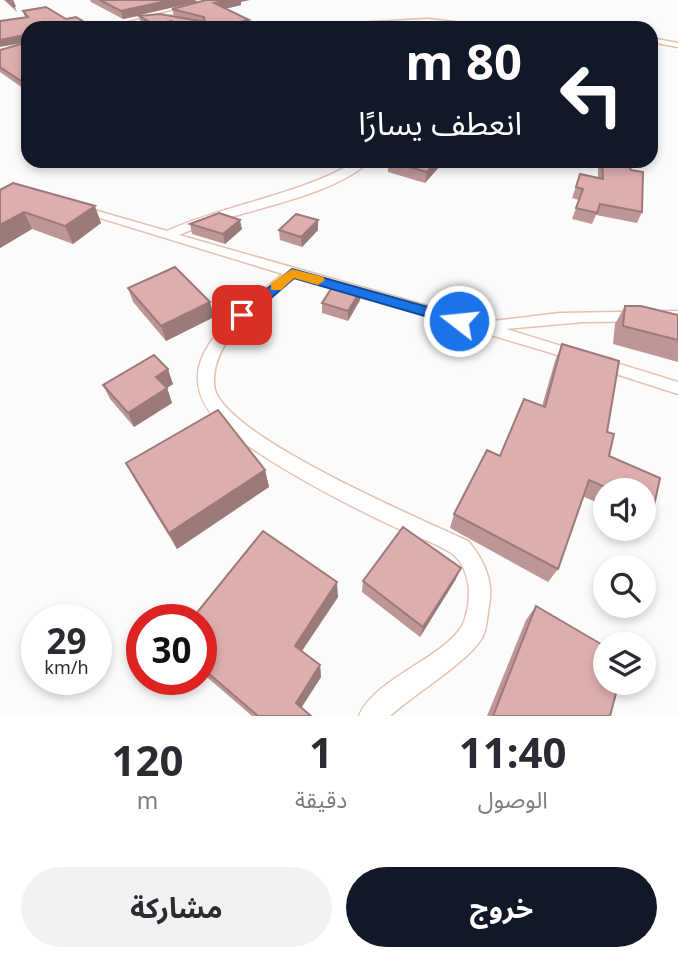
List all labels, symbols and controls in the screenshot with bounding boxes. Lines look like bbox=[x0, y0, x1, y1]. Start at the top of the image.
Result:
text: 80 m bbox=[405, 28, 522, 94]
icon: left bbox=[546, 49, 637, 140]
text: انعطف يسارًا bbox=[358, 101, 522, 144]
position arrow bbox=[422, 284, 496, 358]
pin bbox=[212, 285, 272, 345]
icon: arrive bbox=[223, 296, 261, 334]
map controls bbox=[593, 478, 656, 695]
button: sound bbox=[593, 478, 656, 541]
button: search bbox=[593, 555, 656, 618]
speed limit sign: 30 bbox=[126, 604, 217, 695]
text: 29 bbox=[46, 617, 87, 664]
button: layers bbox=[593, 632, 656, 695]
text: km/h bbox=[44, 655, 89, 679]
text: 1 bbox=[309, 723, 333, 780]
text: 11:40 bbox=[459, 723, 567, 780]
text: 120 bbox=[111, 731, 184, 788]
text: دقيقة bbox=[295, 783, 347, 815]
text: الوصول bbox=[478, 783, 548, 815]
text: m bbox=[137, 784, 158, 816]
button: مشاركة bbox=[21, 867, 332, 947]
button: خروج bbox=[346, 867, 657, 947]

